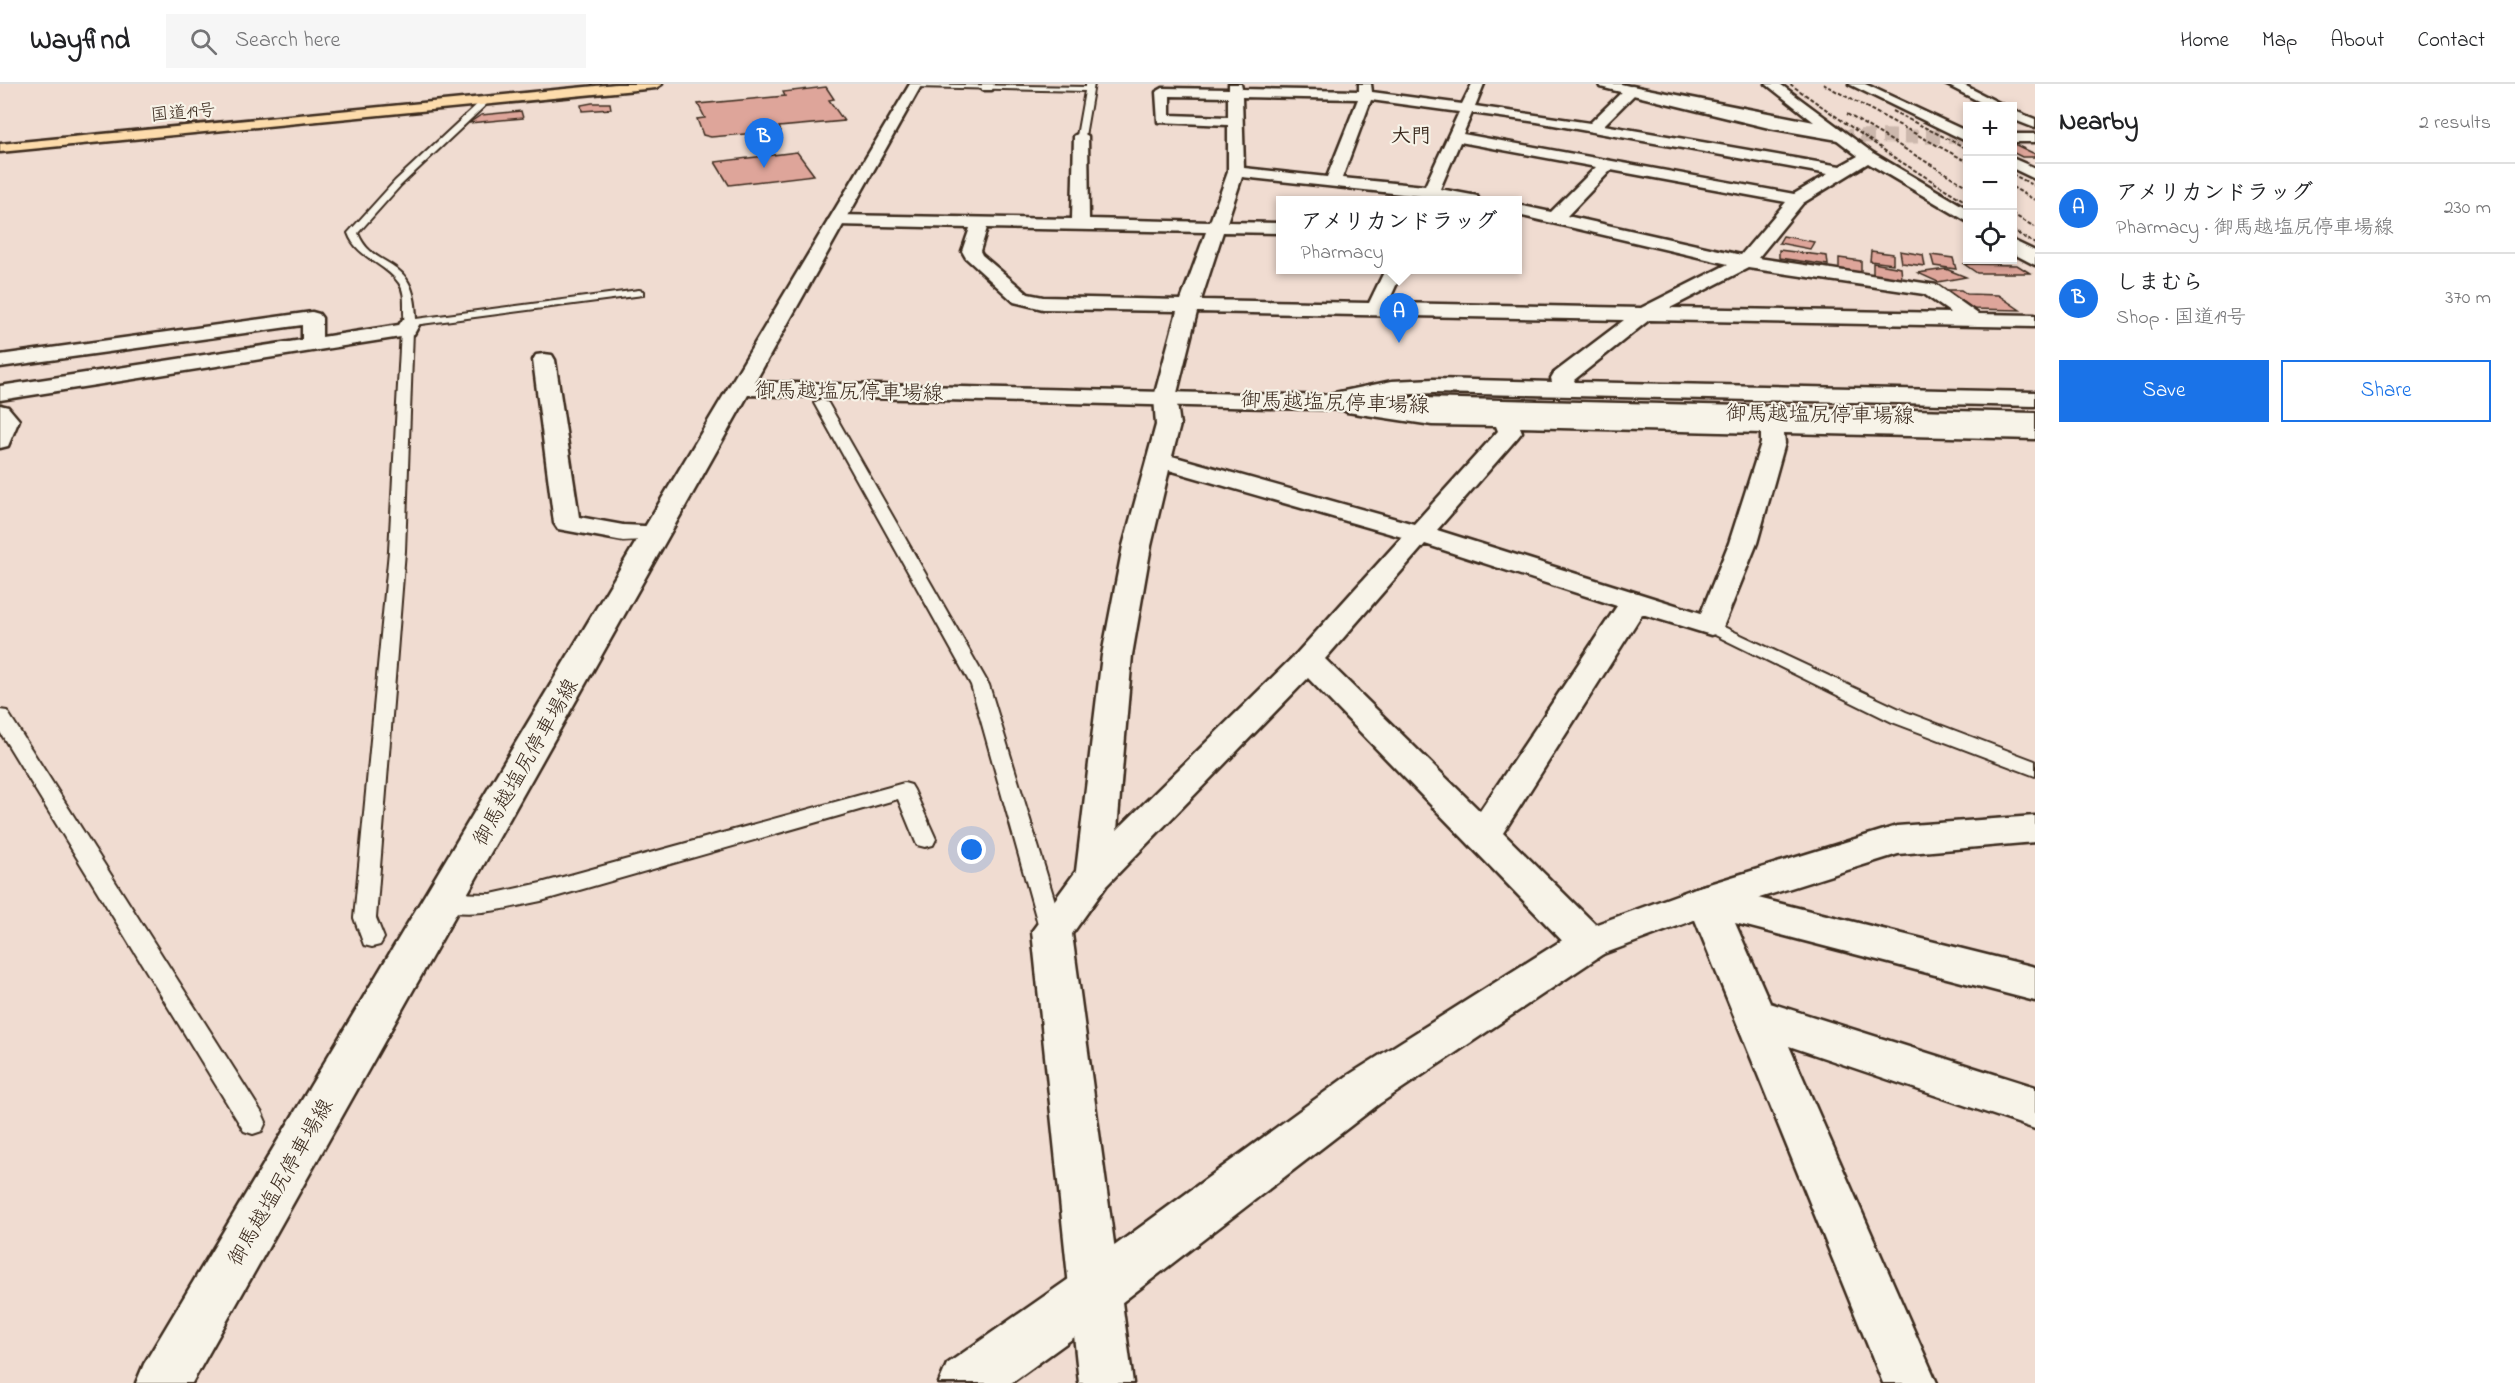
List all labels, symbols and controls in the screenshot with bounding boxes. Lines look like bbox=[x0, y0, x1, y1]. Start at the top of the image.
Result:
search box bbox=[166, 14, 586, 68]
text: Wayfind bbox=[30, 21, 130, 62]
icon: search bbox=[187, 25, 220, 58]
text: Search here bbox=[235, 25, 340, 57]
text: Home bbox=[2180, 26, 2229, 56]
text: Map bbox=[2262, 26, 2297, 56]
text: About bbox=[2330, 26, 2384, 56]
text: Contact bbox=[2417, 26, 2485, 56]
street label: 国道19号 bbox=[150, 98, 217, 130]
map controls bbox=[1963, 102, 2017, 264]
button: + bbox=[1963, 102, 2017, 156]
text: Nearby bbox=[2059, 104, 2138, 142]
text: 2 results bbox=[2419, 109, 2491, 138]
pin: B bbox=[744, 118, 783, 168]
district label: 大門 bbox=[1391, 123, 1431, 152]
button: − bbox=[1963, 156, 2017, 210]
text: アメリカンドラッグ bbox=[2116, 178, 2313, 210]
text: A bbox=[2072, 194, 2085, 223]
text: 230 m bbox=[2444, 194, 2491, 223]
popup bbox=[1276, 196, 1522, 274]
text: アメリカンドラッグ bbox=[1300, 207, 1498, 239]
button: locate bbox=[1963, 210, 2017, 264]
text: Pharmacy · 御馬越塩尻停車場線 bbox=[2116, 214, 2393, 243]
text: Pharmacy bbox=[1300, 239, 1384, 268]
text: しまむら bbox=[2116, 268, 2204, 300]
text: B bbox=[2072, 284, 2085, 313]
text: 370 m bbox=[2445, 284, 2491, 313]
pin: A bbox=[1380, 294, 1418, 343]
text: Shop · 国道19号 bbox=[2116, 304, 2246, 333]
button: Save bbox=[2059, 360, 2269, 422]
button: Share bbox=[2281, 360, 2491, 422]
street label: 御馬越塩尻停車場線 bbox=[754, 376, 944, 410]
street label: 御馬越塩尻停車場線 bbox=[1240, 386, 1430, 422]
street label: 御馬越塩尻停車場線 bbox=[1725, 399, 1915, 433]
street label: 御馬越塩尻停車場線 bbox=[466, 674, 587, 852]
your location bbox=[957, 835, 986, 864]
street label: 御馬越塩尻停車場線 bbox=[221, 1094, 342, 1272]

